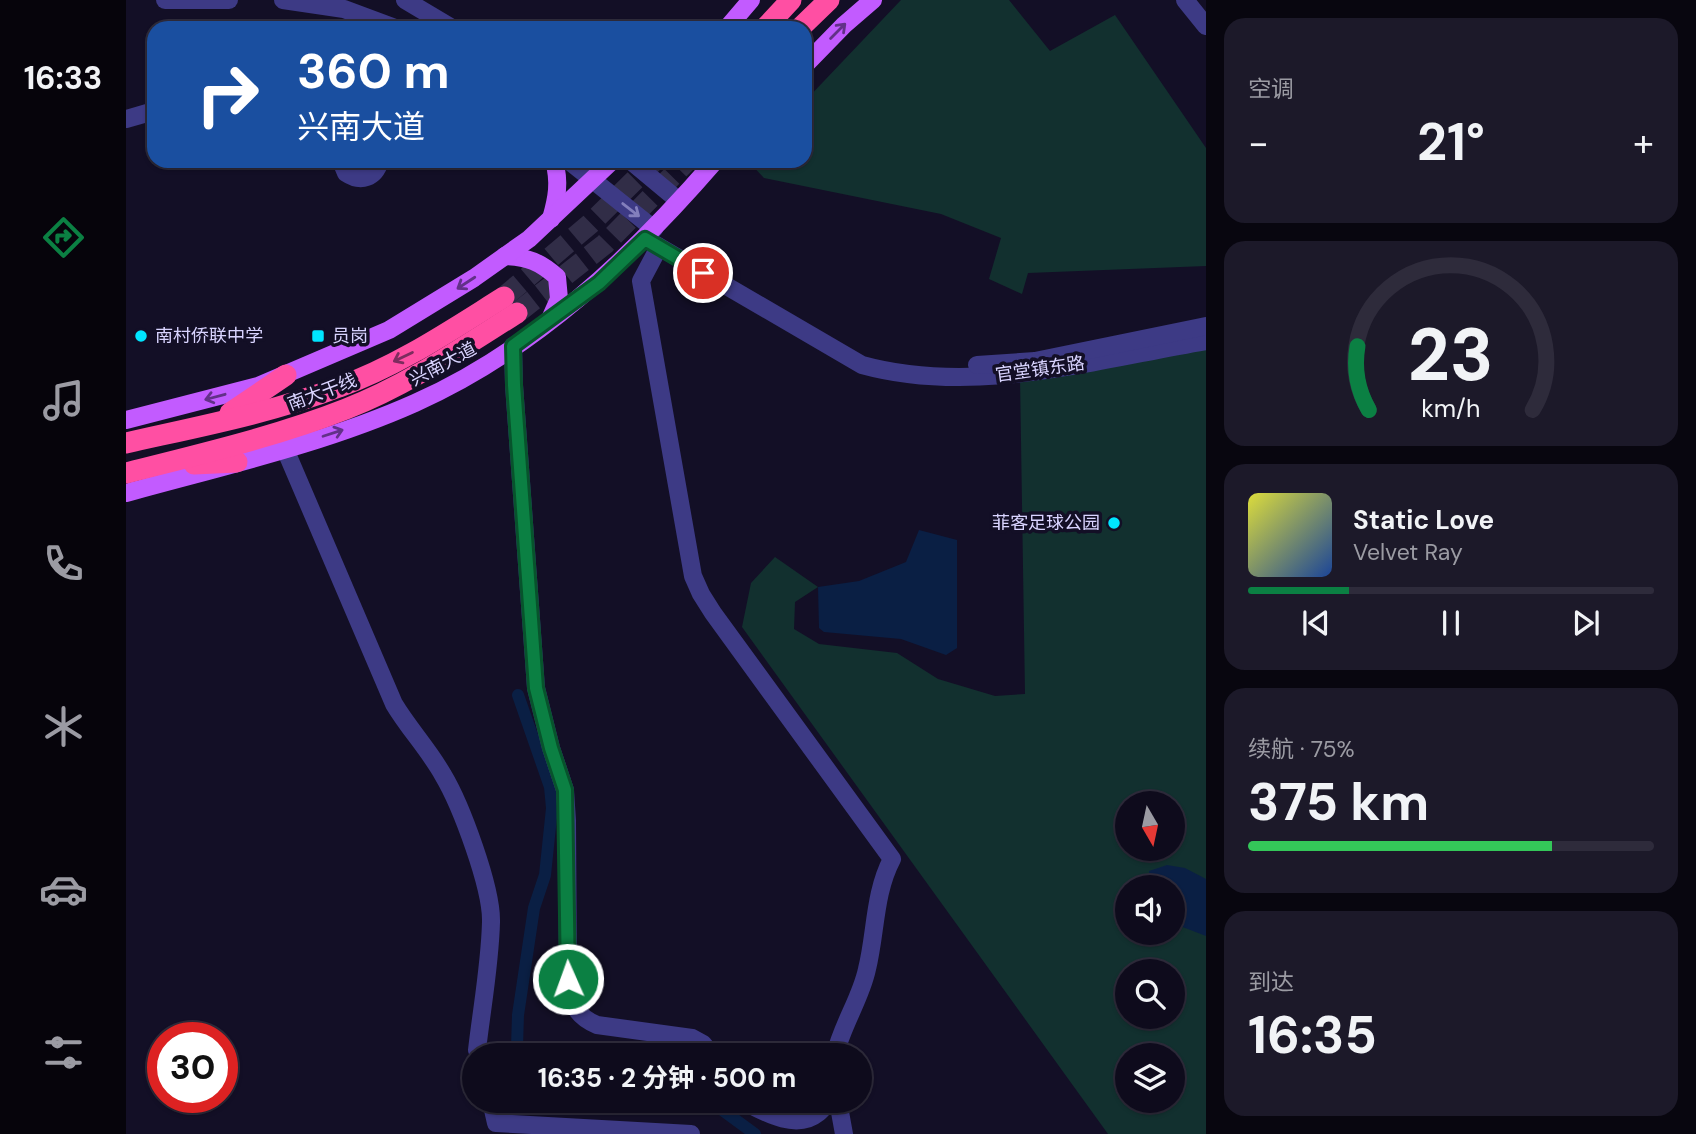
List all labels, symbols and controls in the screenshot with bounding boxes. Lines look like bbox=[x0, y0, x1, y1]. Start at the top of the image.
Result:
one-way arrow bbox=[829, 23, 846, 40]
text: 360 m bbox=[297, 39, 450, 103]
icon: right bbox=[182, 49, 273, 140]
text: 16:33 bbox=[24, 57, 102, 99]
text: 空调 bbox=[1248, 74, 1294, 104]
text: 兴南大道 bbox=[297, 106, 425, 148]
text: 21° bbox=[1417, 108, 1485, 176]
text: − bbox=[1248, 118, 1269, 168]
text: + bbox=[1633, 118, 1654, 168]
one-way arrow bbox=[621, 202, 639, 218]
icon: directions bbox=[39, 213, 88, 262]
pin bbox=[673, 243, 733, 303]
icon: arrive bbox=[684, 254, 722, 292]
one-way arrow bbox=[457, 276, 476, 291]
text: 23 bbox=[1408, 308, 1494, 403]
place label: 南村侨联中学 bbox=[155, 324, 263, 348]
place label: 员岗 bbox=[332, 324, 368, 348]
marker: 南村侨联中学 bbox=[133, 328, 149, 344]
marker: 员岗 bbox=[310, 328, 326, 344]
street label: 兴南大道 bbox=[406, 337, 480, 391]
one-way arrow bbox=[393, 351, 414, 364]
street label: 官堂镇东路 bbox=[994, 351, 1086, 387]
street label: 南大干线 bbox=[284, 368, 360, 416]
icon: music bbox=[39, 376, 88, 425]
one-way arrow bbox=[205, 391, 227, 404]
text: km/h bbox=[1421, 392, 1481, 425]
one-way arrow bbox=[321, 426, 343, 438]
text: Static Love bbox=[1353, 503, 1494, 537]
place label: 菲客足球公园 bbox=[992, 511, 1100, 535]
marker: 菲客足球公园 bbox=[1106, 515, 1122, 531]
text: Velvet Ray bbox=[1353, 537, 1463, 567]
icon: phone bbox=[39, 539, 88, 588]
icon: previous bbox=[1297, 604, 1335, 642]
icon: pause bbox=[1432, 604, 1470, 642]
icon: next bbox=[1567, 604, 1605, 642]
icon: climate bbox=[39, 702, 88, 751]
text: 续航 · 75% bbox=[1248, 734, 1355, 764]
text: 375 km bbox=[1248, 768, 1429, 836]
north arrow bbox=[1115, 791, 1185, 861]
map controls bbox=[1115, 791, 1185, 1113]
icon: car bbox=[39, 865, 88, 914]
button: sound bbox=[1115, 875, 1185, 945]
position arrow bbox=[531, 942, 605, 1016]
button: search bbox=[1115, 959, 1185, 1029]
text: 到达 bbox=[1248, 967, 1294, 997]
text: 16:35 bbox=[1248, 1001, 1377, 1069]
speed limit sign: 30 bbox=[147, 1022, 238, 1113]
icon: filters bbox=[39, 1028, 88, 1077]
button: layers bbox=[1115, 1043, 1185, 1113]
text: 16:35 · 2 分钟 · 500 m bbox=[538, 1061, 796, 1095]

